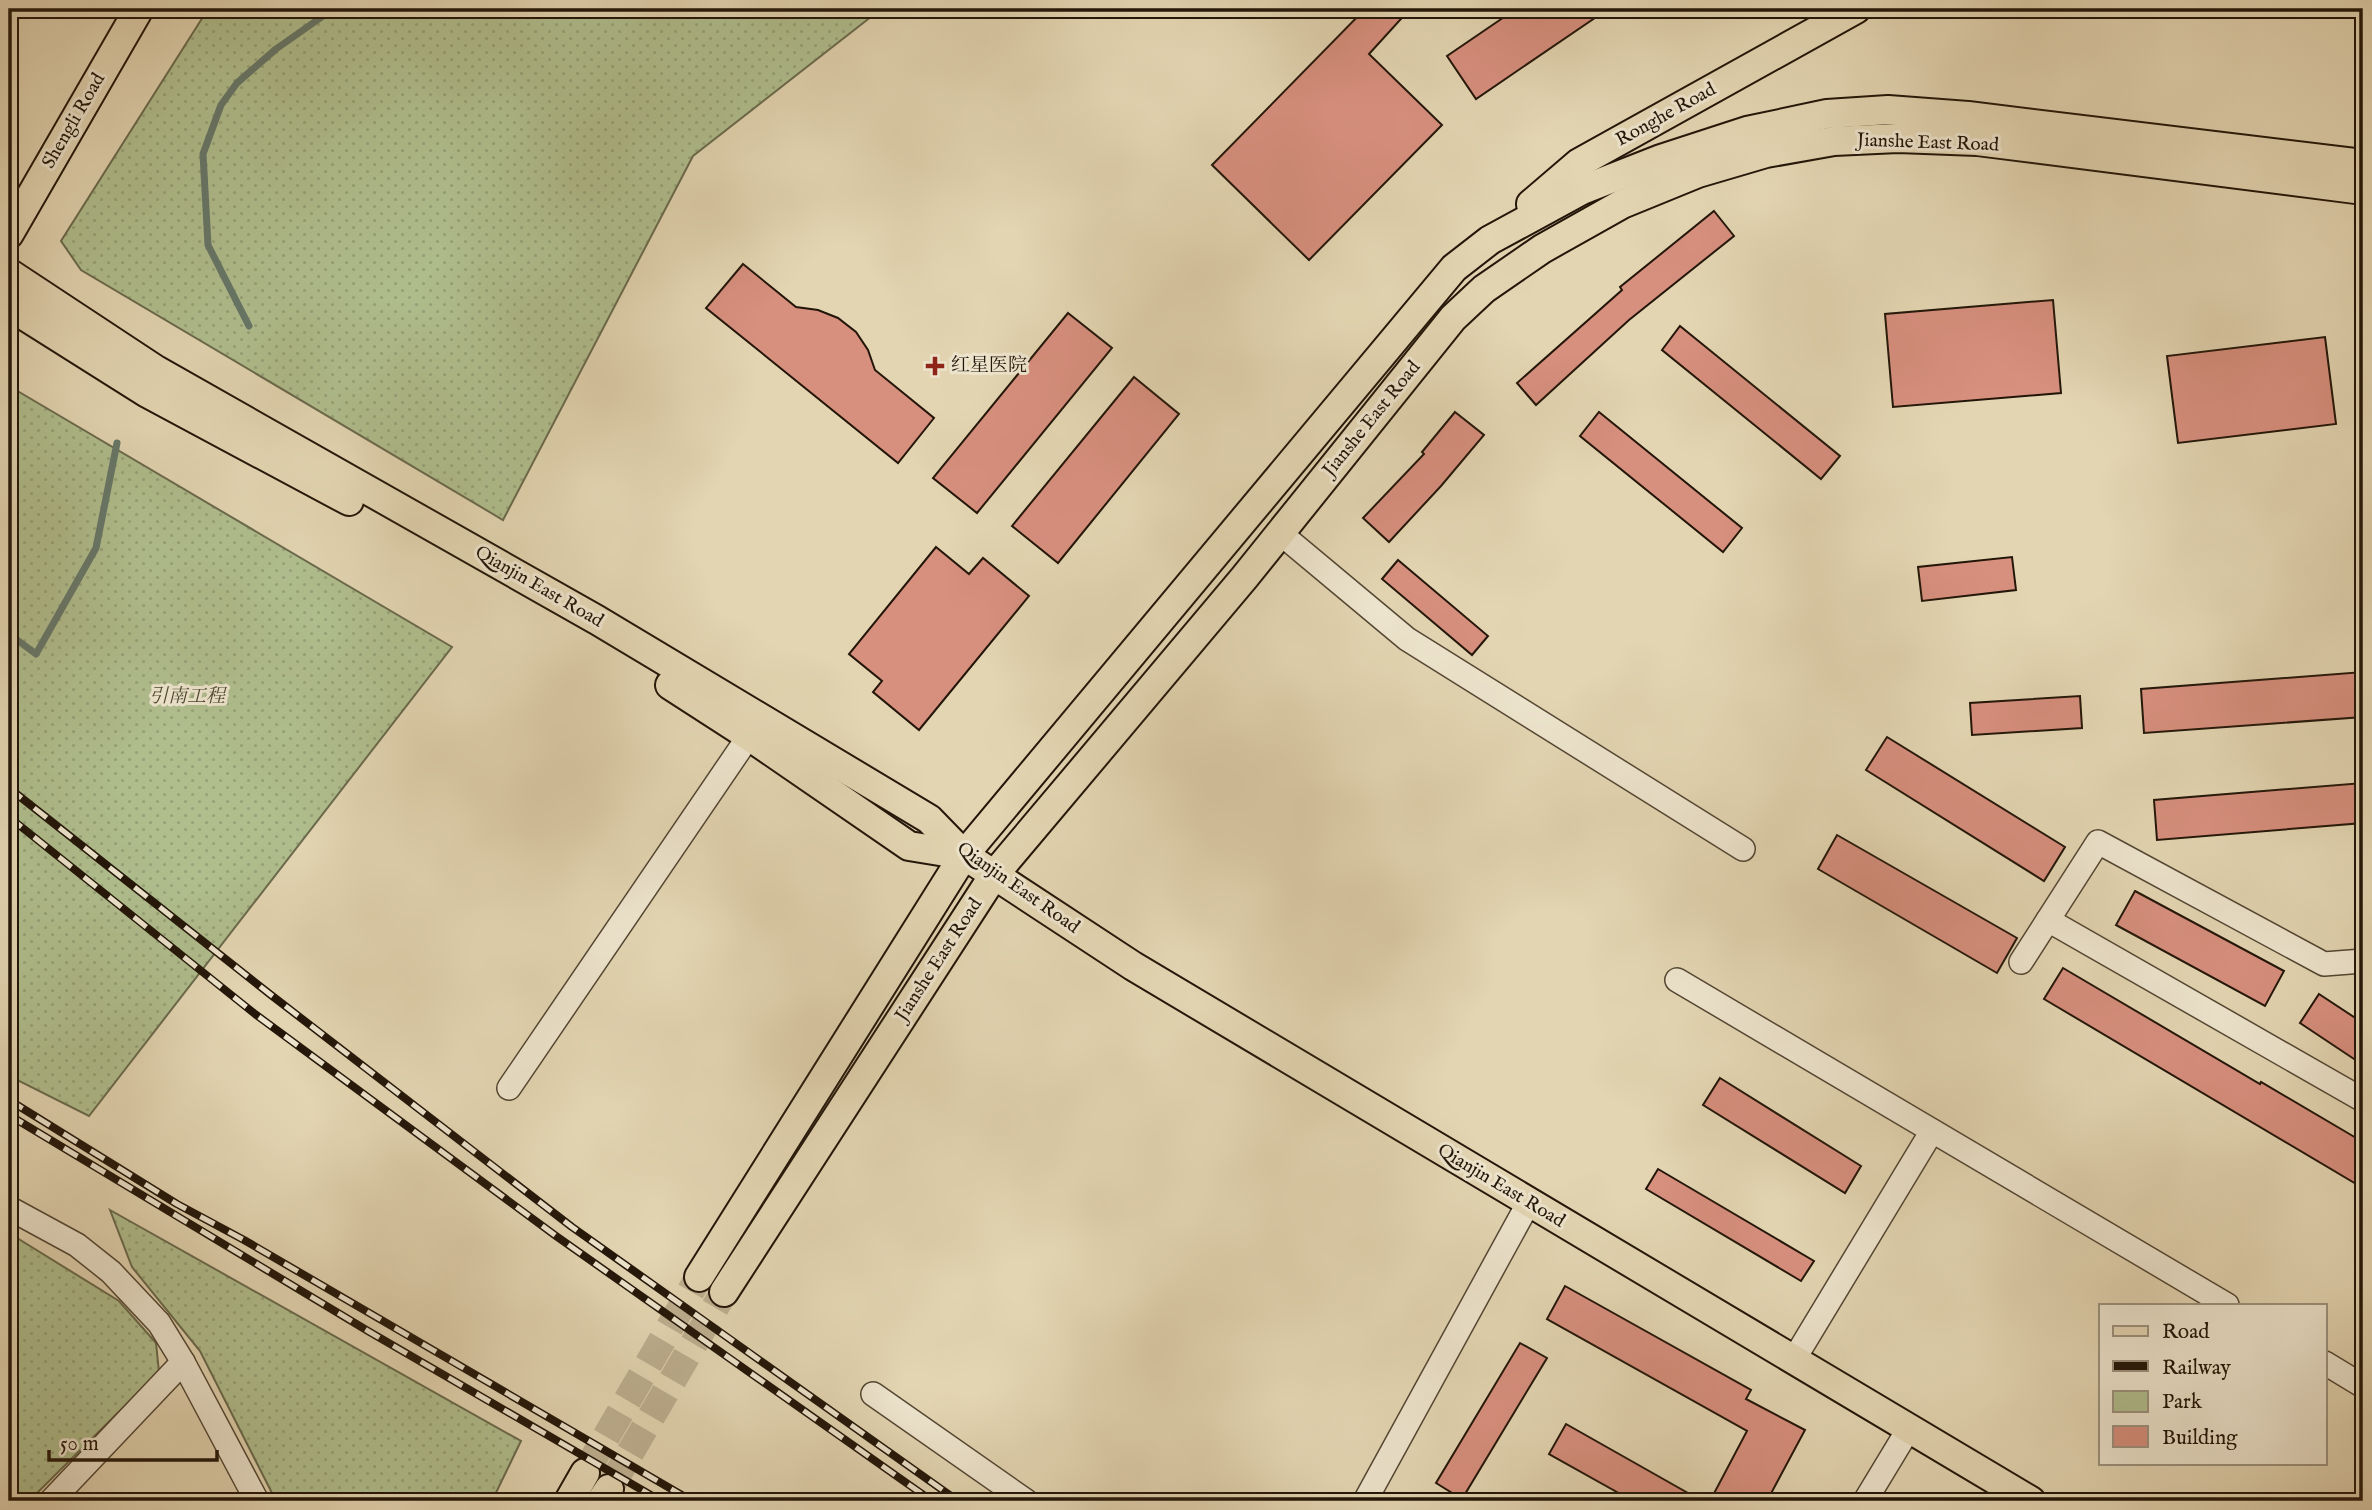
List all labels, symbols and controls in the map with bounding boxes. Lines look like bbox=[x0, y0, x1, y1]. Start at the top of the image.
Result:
street label: Shengli Road bbox=[37, 68, 111, 173]
street label: Ronghe Road bbox=[1612, 77, 1721, 152]
street label: Jianshe East Road bbox=[1854, 128, 2000, 158]
place label: 红星医院 bbox=[951, 354, 1027, 378]
street label: Jianshe East Road bbox=[1317, 355, 1427, 483]
marker: 红星医院 bbox=[925, 356, 945, 376]
street label: Qianjin East Road bbox=[470, 540, 608, 634]
park label: 引南工程 bbox=[149, 685, 228, 709]
street label: Qianjin East Road bbox=[952, 837, 1085, 940]
street label: Jianshe East Road bbox=[889, 893, 988, 1028]
street label: Qianjin East Road bbox=[1433, 1139, 1570, 1234]
legend bbox=[2099, 1304, 2326, 1464]
text: Road bbox=[2162, 1319, 2210, 1346]
text: Railway bbox=[2162, 1355, 2232, 1382]
text: Park bbox=[2162, 1389, 2203, 1416]
scale bar bbox=[49, 1419, 217, 1463]
text: Building bbox=[2162, 1425, 2238, 1452]
text: 50 m bbox=[60, 1431, 99, 1458]

